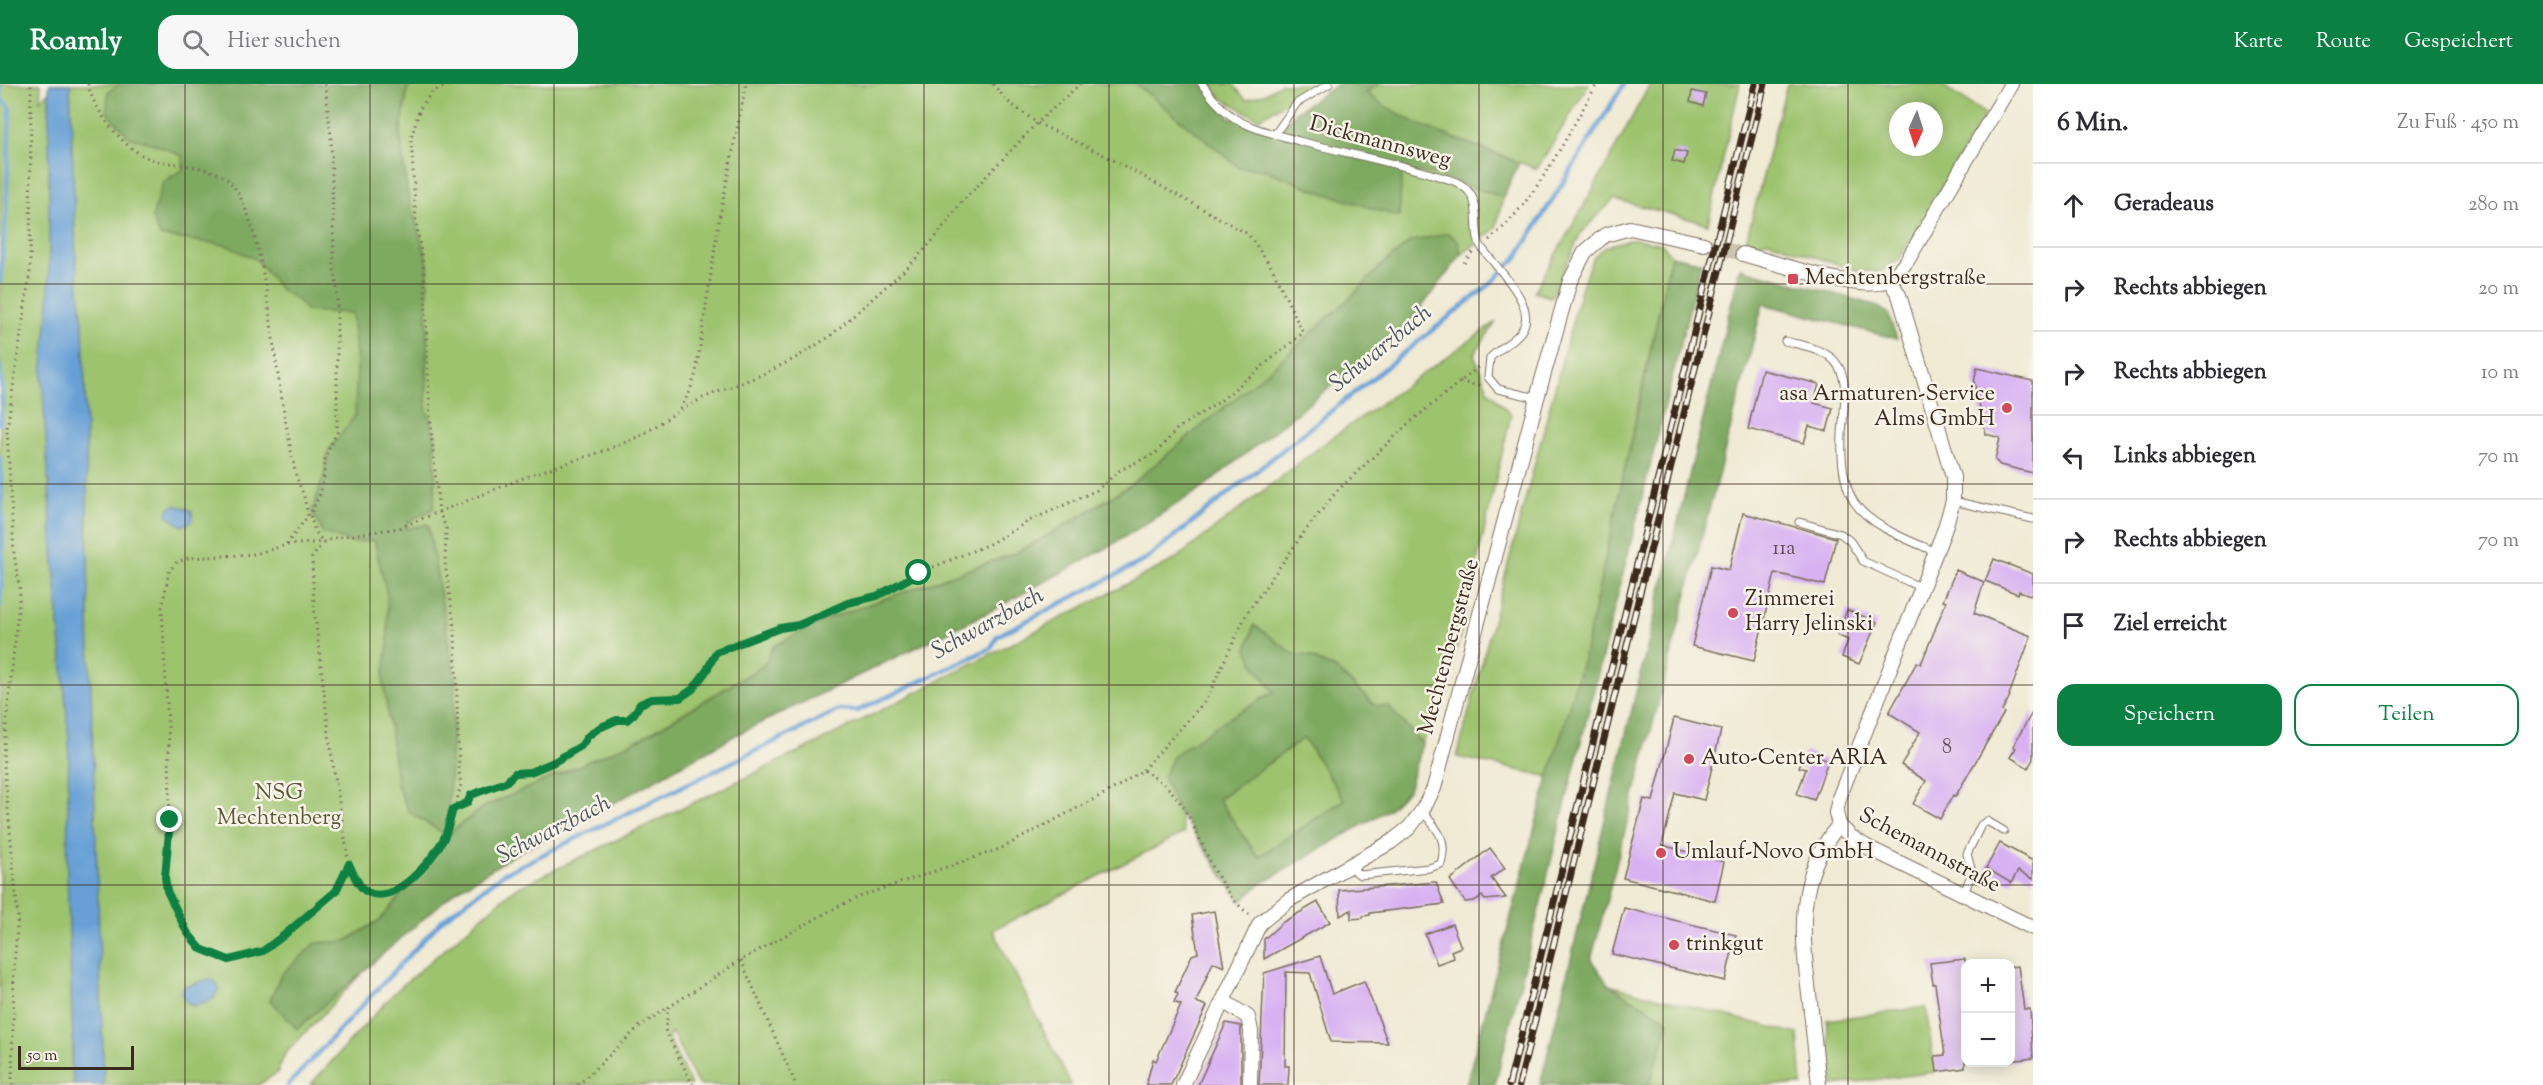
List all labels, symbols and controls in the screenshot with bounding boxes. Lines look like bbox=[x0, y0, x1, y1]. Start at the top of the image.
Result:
search box bbox=[158, 15, 578, 69]
text: Roamly bbox=[30, 22, 122, 62]
icon: search bbox=[179, 26, 212, 59]
text: Hier suchen bbox=[227, 26, 341, 58]
text: Karte bbox=[2234, 27, 2283, 57]
text: Route bbox=[2316, 27, 2371, 57]
text: Gespeichert bbox=[2404, 27, 2513, 57]
north arrow bbox=[1889, 102, 1943, 156]
text: 6 Min. bbox=[2057, 105, 2129, 142]
street label: Dickmannsweg bbox=[1306, 109, 1455, 177]
text: Zu Fuß · 450 m bbox=[2397, 109, 2519, 138]
icon: ahead bbox=[2057, 189, 2090, 222]
text: Geradeaus bbox=[2114, 189, 2214, 221]
text: 280 m bbox=[2468, 191, 2519, 220]
place label: Mechtenbergstraße bbox=[1805, 263, 1986, 295]
marker: Mechtenbergstraße bbox=[1786, 272, 1800, 286]
icon: right bbox=[2057, 273, 2090, 306]
text: Rechts abbiegen bbox=[2114, 273, 2267, 305]
text: 20 m bbox=[2478, 275, 2519, 304]
water label: Schwarzbach bbox=[1322, 297, 1440, 401]
icon: right bbox=[2057, 357, 2090, 390]
text: Rechts abbiegen bbox=[2114, 357, 2267, 389]
text: 10 m bbox=[2481, 359, 2519, 388]
place label: asa Armaturen-Service Alms GmbH bbox=[1779, 379, 1995, 436]
marker: asa Armaturen-Service Alms GmbH bbox=[2000, 401, 2014, 415]
icon: left bbox=[2057, 441, 2090, 474]
text: Links abbiegen bbox=[2114, 441, 2256, 473]
text: 70 m bbox=[2478, 443, 2519, 472]
icon: right bbox=[2057, 525, 2090, 558]
text: Rechts abbiegen bbox=[2114, 525, 2267, 557]
text: 70 m bbox=[2478, 527, 2519, 556]
house number: 11a bbox=[1773, 535, 1795, 564]
street label: Mechtenbergstraße bbox=[1411, 555, 1489, 739]
route start bbox=[905, 559, 931, 585]
water label: Schwarzbach bbox=[926, 579, 1051, 669]
place label: Zimmerei Harry Jelinski bbox=[1745, 584, 1873, 641]
marker: Zimmerei Harry Jelinski bbox=[1726, 606, 1740, 620]
icon: arrive bbox=[2057, 609, 2090, 642]
text: Ziel erreicht bbox=[2114, 609, 2227, 641]
button: Speichern bbox=[2057, 684, 2282, 746]
button: Teilen bbox=[2294, 684, 2519, 746]
house number: 8 bbox=[1942, 734, 1952, 763]
place label: Auto-Center ARIA bbox=[1701, 743, 1888, 775]
marker: Auto-Center ARIA bbox=[1682, 752, 1696, 766]
park label: NSG Mechtenberg bbox=[217, 778, 342, 835]
water label: Schwarzbach bbox=[491, 787, 617, 873]
street label: Schemannstraße bbox=[1852, 800, 2006, 902]
route end bbox=[156, 806, 182, 832]
place label: Umlauf-Novo GmbH bbox=[1673, 837, 1874, 869]
marker: Umlauf-Novo GmbH bbox=[1654, 846, 1668, 860]
place label: trinkgut bbox=[1686, 929, 1764, 961]
marker: trinkgut bbox=[1667, 938, 1681, 952]
map controls bbox=[1961, 959, 2015, 1067]
button: + bbox=[1961, 959, 2015, 1013]
button: − bbox=[1961, 1013, 2015, 1067]
scale bar bbox=[18, 1043, 134, 1070]
text: 50 m bbox=[27, 1045, 58, 1068]

